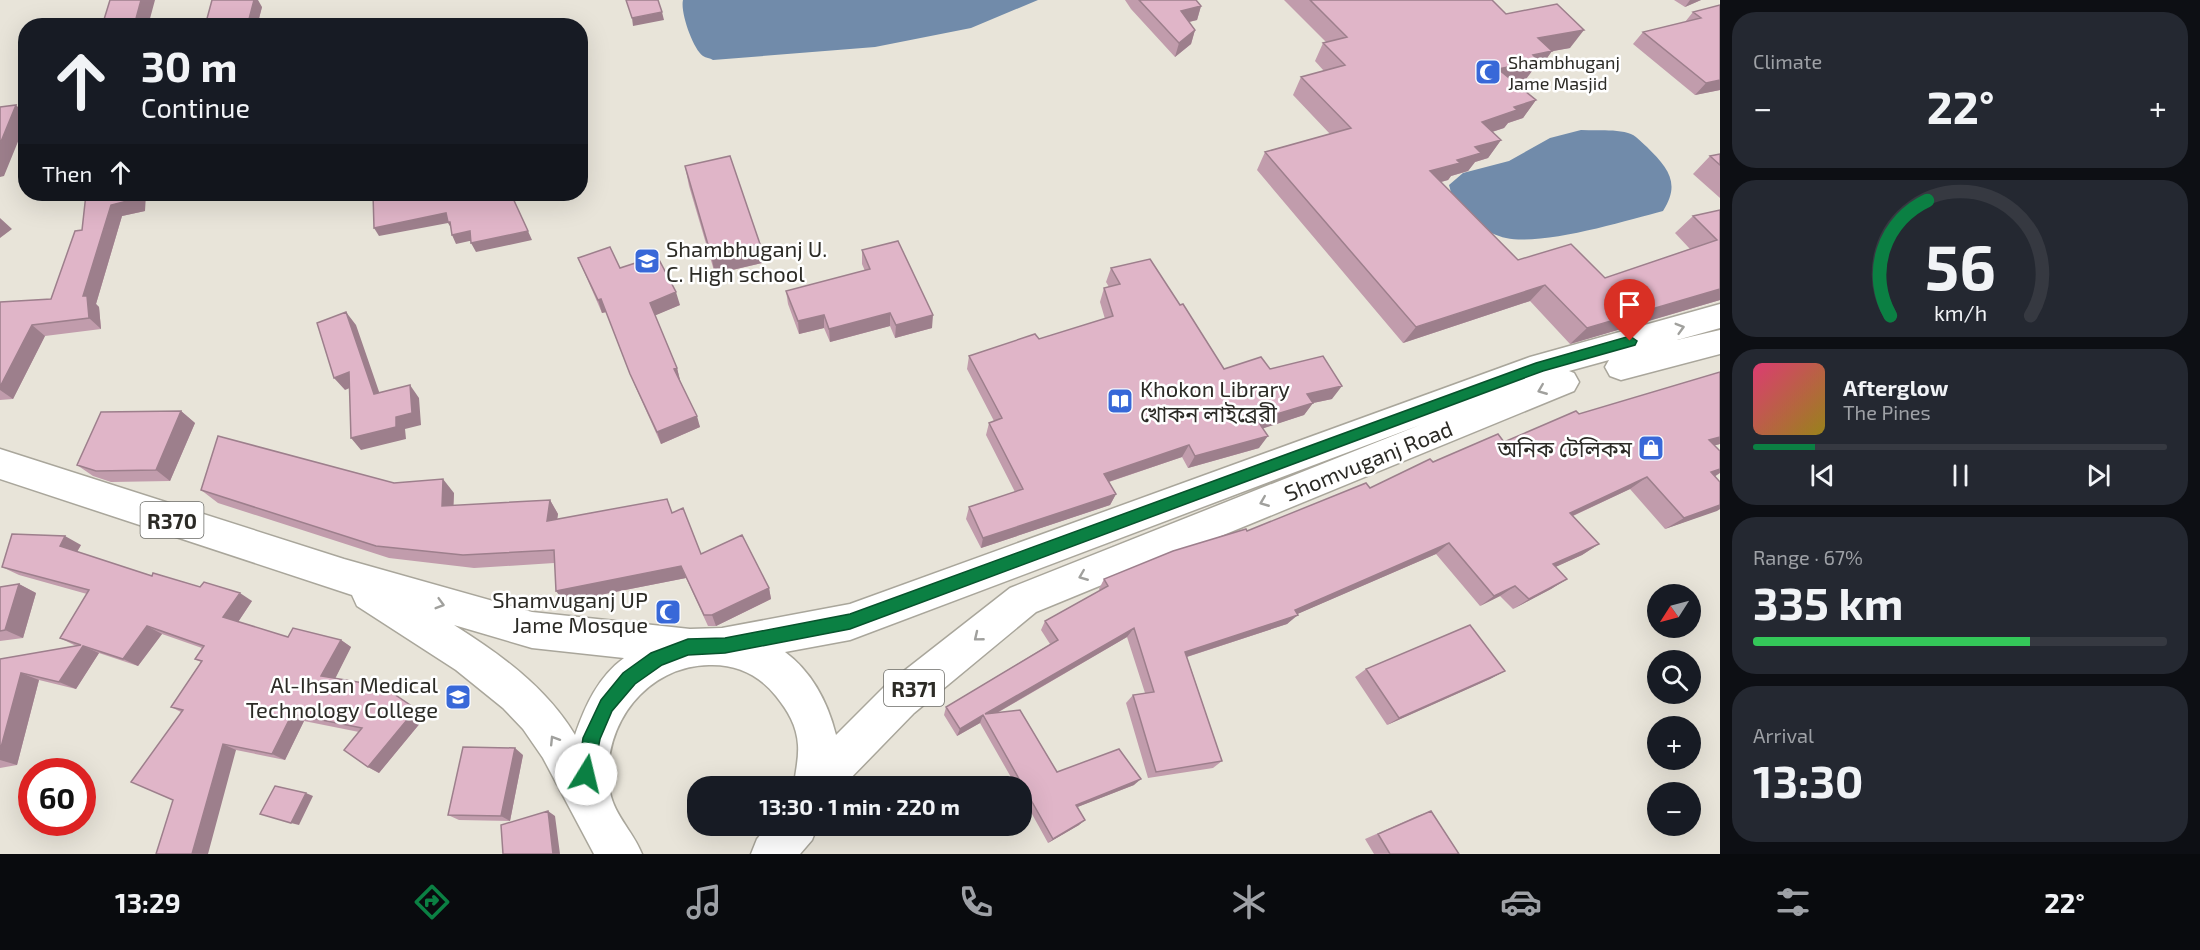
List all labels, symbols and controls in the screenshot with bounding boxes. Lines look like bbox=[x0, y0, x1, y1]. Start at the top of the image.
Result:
text: 30 m bbox=[141, 40, 237, 90]
icon: ahead bbox=[42, 42, 120, 120]
text: Climate bbox=[1753, 49, 1822, 73]
place label: Shambhuganj Jame Masjid bbox=[1508, 51, 1620, 94]
mosque icon: Shambhuganj Jame Masjid bbox=[1473, 57, 1503, 87]
text: 22° bbox=[1927, 79, 1994, 133]
text: − bbox=[1753, 87, 1772, 127]
text: + bbox=[2149, 87, 2167, 127]
text: Continue bbox=[141, 91, 250, 123]
icon: ahead bbox=[104, 156, 137, 189]
text: Then bbox=[42, 160, 92, 186]
text: 56 bbox=[1924, 228, 1996, 303]
place label: Shambhuganj U. C. High school bbox=[666, 235, 827, 286]
school or university icon: Shambhuganj U. C. High school bbox=[632, 246, 662, 276]
pin bbox=[1604, 279, 1655, 341]
icon: arrive bbox=[1613, 288, 1646, 321]
text: km/h bbox=[1933, 300, 1987, 325]
one-way arrow bbox=[1675, 322, 1685, 335]
text: Afterglow bbox=[1843, 374, 1948, 400]
place label: Khokon Library খোকন লাইব্রেরী bbox=[1140, 375, 1290, 426]
one-way arrow bbox=[1537, 383, 1548, 395]
library icon: Khokon Library খোকন লাইব্রেরী bbox=[1105, 386, 1135, 416]
text: The Pines bbox=[1843, 400, 1931, 424]
street label: Shomvuganj Road bbox=[1280, 414, 1456, 507]
shop icon: অনিক টেলিকম bbox=[1636, 433, 1666, 463]
place label: অনিক টেলিকম bbox=[1496, 435, 1633, 461]
icon: previous bbox=[1806, 459, 1839, 492]
icon: pause bbox=[1944, 459, 1977, 492]
icon: next bbox=[2082, 459, 2115, 492]
one-way arrow bbox=[1259, 495, 1270, 507]
road number: R370 bbox=[140, 502, 204, 538]
text: Range · 67% bbox=[1753, 545, 1863, 569]
one-way arrow bbox=[1079, 569, 1090, 581]
text: 335 km bbox=[1753, 575, 1903, 629]
north arrow bbox=[1647, 584, 1701, 638]
map controls bbox=[1647, 584, 1701, 836]
place label: Shamvuganj UP Jame Mosque bbox=[492, 586, 648, 637]
one-way arrow bbox=[434, 597, 445, 609]
mosque icon: Shamvuganj UP Jame Mosque bbox=[653, 597, 683, 627]
one-way arrow bbox=[974, 629, 985, 640]
button: search bbox=[1647, 650, 1701, 704]
road number: R371 bbox=[884, 670, 944, 706]
place label: Al-Ihsan Medical Technology College bbox=[246, 671, 438, 722]
school or university icon: Al-Ihsan Medical Technology College bbox=[443, 682, 473, 712]
button: + bbox=[1647, 716, 1701, 770]
text: Arrival bbox=[1753, 723, 1814, 747]
one-way arrow bbox=[551, 735, 562, 746]
position arrow bbox=[554, 742, 618, 806]
text: 13:30 bbox=[1753, 753, 1863, 807]
speed limit sign: 60 bbox=[18, 758, 96, 836]
button: − bbox=[1647, 782, 1701, 836]
text: 13:30 · 1 min · 220 m bbox=[759, 793, 960, 819]
icon: directions bbox=[411, 881, 453, 923]
icon: music bbox=[683, 881, 725, 923]
icon: phone bbox=[955, 881, 997, 923]
icon: climate bbox=[1228, 881, 1270, 923]
icon: car bbox=[1500, 881, 1542, 923]
icon: filters bbox=[1772, 881, 1814, 923]
text: 13:29 bbox=[115, 886, 181, 918]
text: 22° bbox=[2044, 886, 2085, 918]

